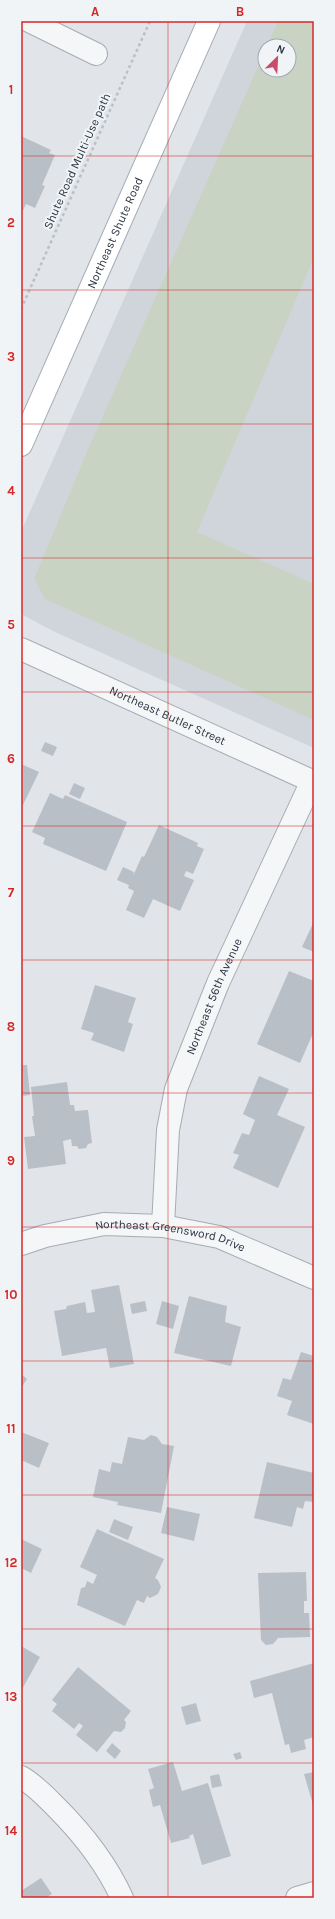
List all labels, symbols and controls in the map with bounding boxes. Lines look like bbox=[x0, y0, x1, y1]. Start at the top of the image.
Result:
text: A bbox=[91, 4, 99, 19]
text: B bbox=[236, 4, 244, 19]
north arrow bbox=[257, 38, 297, 78]
text: N bbox=[275, 42, 287, 57]
text: 1 bbox=[9, 82, 13, 97]
street label: Shute Road Multi-Use path bbox=[41, 91, 113, 231]
street label: Northeast Shute Road bbox=[84, 175, 146, 291]
text: 2 bbox=[7, 215, 15, 230]
text: 3 bbox=[7, 349, 15, 364]
text: 4 bbox=[7, 483, 15, 498]
text: 5 bbox=[7, 617, 15, 632]
street label: Northeast Butler Street bbox=[107, 683, 228, 748]
text: 6 bbox=[7, 751, 15, 766]
text: 7 bbox=[8, 885, 15, 900]
street label: Northeast 56th Avenue bbox=[183, 936, 245, 1057]
text: 8 bbox=[7, 1019, 15, 1034]
text: 9 bbox=[7, 1153, 15, 1168]
street label: Northeast Greensword Drive bbox=[94, 1217, 247, 1254]
text: 10 bbox=[5, 1287, 17, 1302]
text: 11 bbox=[6, 1421, 16, 1436]
text: 12 bbox=[5, 1555, 17, 1570]
text: 13 bbox=[5, 1689, 17, 1704]
text: 14 bbox=[5, 1823, 17, 1838]

